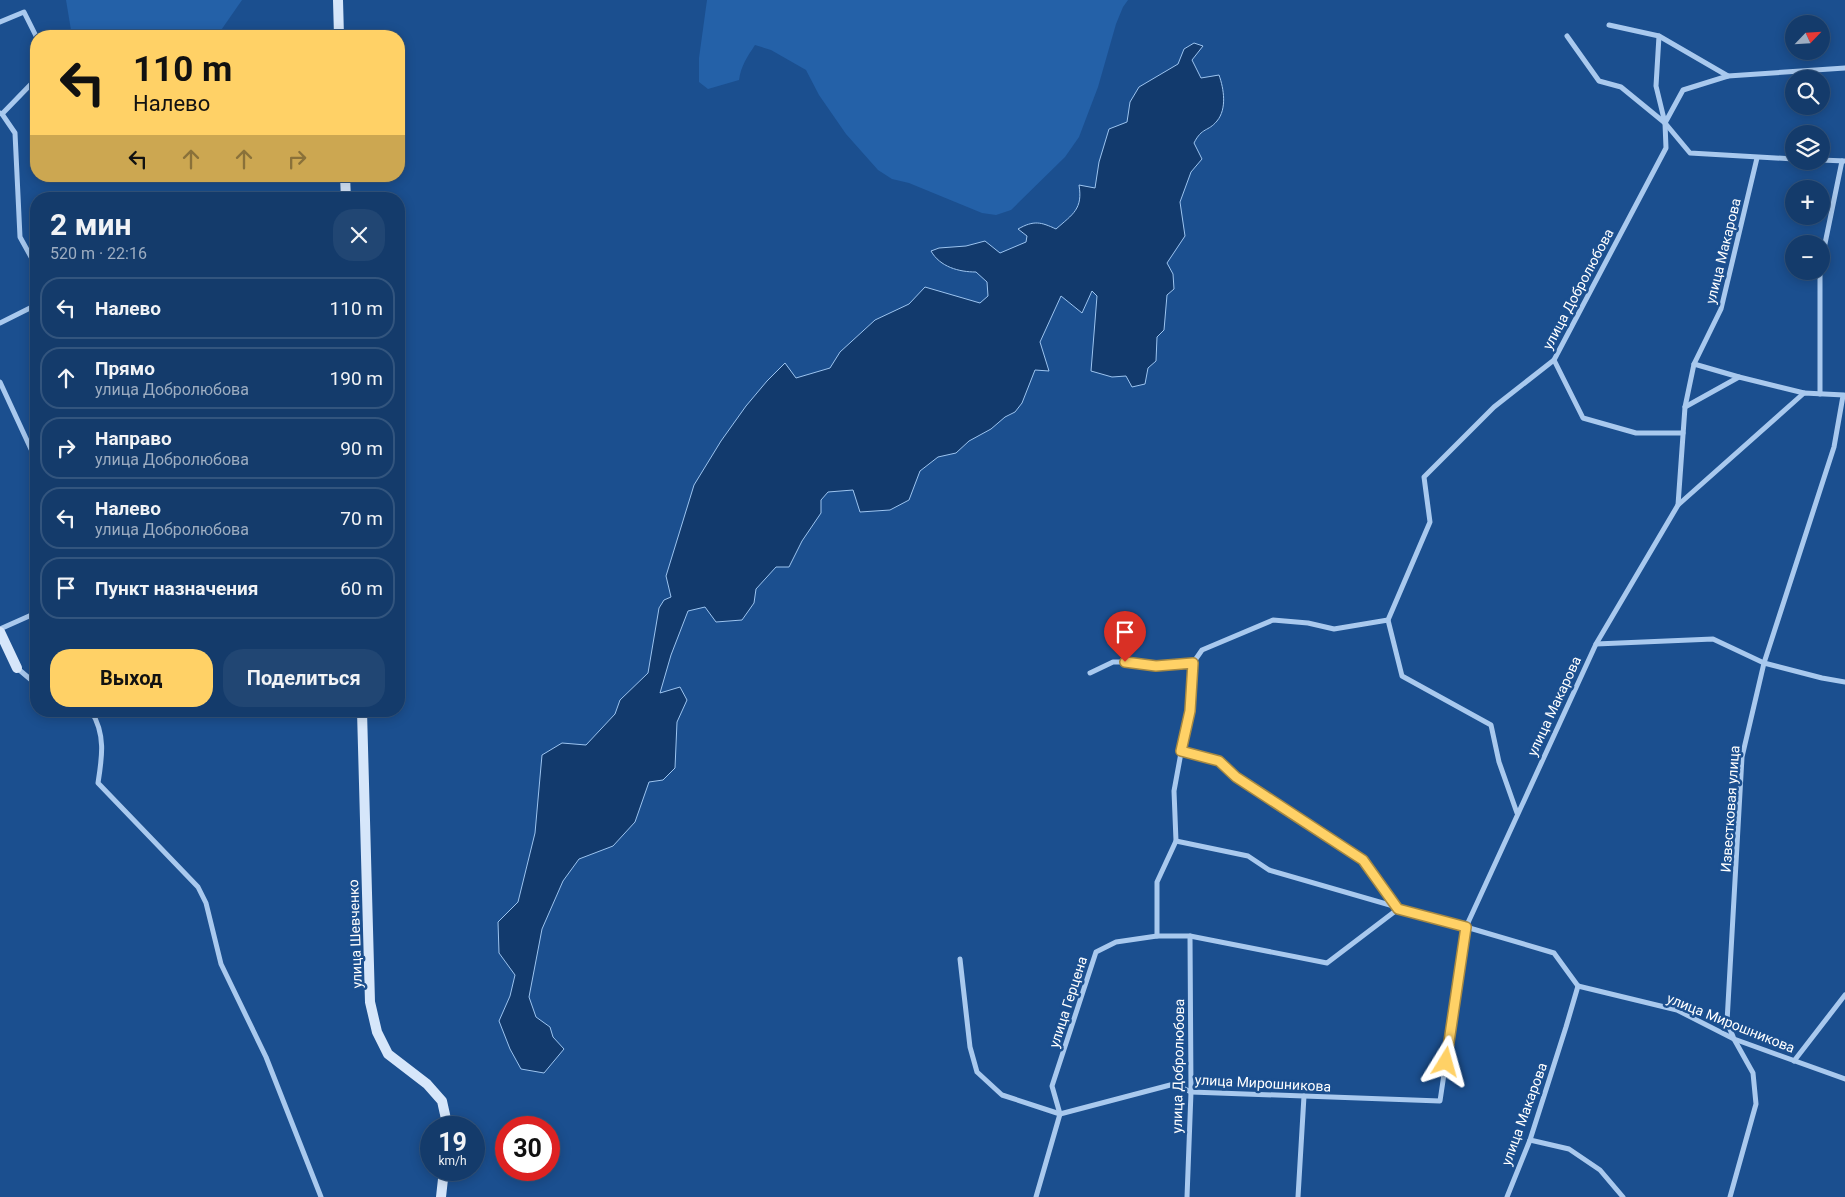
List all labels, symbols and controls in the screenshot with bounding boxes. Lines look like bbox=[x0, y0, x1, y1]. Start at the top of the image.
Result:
north arrow bbox=[1785, 15, 1830, 60]
map controls bbox=[1785, 15, 1830, 280]
text: 110 m bbox=[133, 49, 232, 90]
icon: left bbox=[50, 50, 115, 115]
button: search bbox=[1785, 70, 1830, 115]
text: Налево bbox=[133, 91, 210, 116]
button: layers bbox=[1785, 125, 1830, 170]
icon: left bbox=[124, 145, 152, 173]
icon: ahead bbox=[177, 145, 205, 173]
icon: ahead bbox=[230, 145, 258, 173]
icon: right bbox=[283, 145, 311, 173]
button: + bbox=[1785, 180, 1830, 225]
street label: улица Макарова bbox=[1702, 196, 1744, 306]
text: 2 мин bbox=[50, 207, 131, 242]
button: close bbox=[333, 209, 385, 261]
street label: улица Добролюбова bbox=[1539, 226, 1617, 352]
button: − bbox=[1785, 235, 1830, 280]
text: 520 m · 22:16 bbox=[50, 244, 147, 263]
icon: left bbox=[52, 294, 80, 322]
text: Налево bbox=[95, 297, 161, 320]
text: 110 m bbox=[330, 297, 383, 320]
text: Прямо bbox=[95, 357, 155, 380]
icon: ahead bbox=[52, 364, 80, 392]
text: 190 m bbox=[330, 367, 383, 390]
text: улица Добролюбова bbox=[95, 380, 249, 399]
text: Направо bbox=[95, 427, 172, 450]
icon: right bbox=[52, 434, 80, 462]
text: 90 m bbox=[340, 437, 383, 460]
text: улица Добролюбова bbox=[95, 450, 249, 469]
text: Налево bbox=[95, 497, 161, 520]
icon: left bbox=[52, 504, 80, 532]
text: 70 m bbox=[340, 507, 383, 530]
text: улица Добролюбова bbox=[95, 520, 249, 539]
icon: arrive bbox=[52, 574, 80, 602]
text: Пункт назначения bbox=[95, 577, 258, 600]
text: 60 m bbox=[340, 577, 383, 600]
pin bbox=[1104, 611, 1146, 662]
icon: arrive bbox=[1111, 618, 1139, 646]
button: Выход bbox=[50, 649, 213, 707]
button: Поделиться bbox=[223, 649, 385, 707]
street label: улица Макарова bbox=[1524, 654, 1584, 758]
street label: Известковая улица bbox=[1718, 745, 1742, 873]
street label: улица Шевченко bbox=[345, 879, 365, 989]
street label: улица Герцена bbox=[1046, 954, 1090, 1050]
street label: улица Мирошникова bbox=[1665, 990, 1797, 1056]
street label: улица Добролюбова bbox=[1169, 999, 1187, 1133]
position arrow bbox=[1419, 1035, 1471, 1087]
street label: улица Макарова bbox=[1498, 1060, 1550, 1168]
street label: улица Мирошникова bbox=[1194, 1071, 1332, 1095]
speed limit sign: 30 bbox=[495, 1116, 560, 1181]
text: 19 bbox=[438, 1128, 467, 1157]
text: km/h bbox=[438, 1154, 467, 1168]

